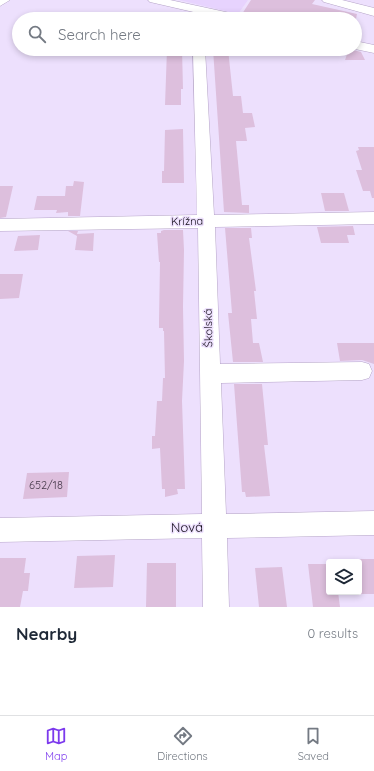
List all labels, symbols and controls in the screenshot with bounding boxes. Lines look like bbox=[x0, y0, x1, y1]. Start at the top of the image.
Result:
search box bbox=[12, 12, 362, 56]
icon: search bbox=[26, 23, 48, 45]
text: Search here bbox=[58, 25, 141, 44]
street label: Krížna bbox=[171, 214, 203, 228]
street label: Školská bbox=[201, 309, 215, 347]
house number: 652/18 bbox=[29, 478, 63, 492]
street label: Nová bbox=[171, 519, 203, 535]
map controls bbox=[326, 559, 362, 595]
button: layers bbox=[326, 559, 362, 595]
text: Nearby bbox=[16, 623, 77, 644]
text: 0 results bbox=[307, 625, 358, 641]
tab: Map bbox=[45, 725, 67, 763]
tab: Directions bbox=[157, 725, 208, 763]
tab: Saved bbox=[298, 725, 329, 763]

